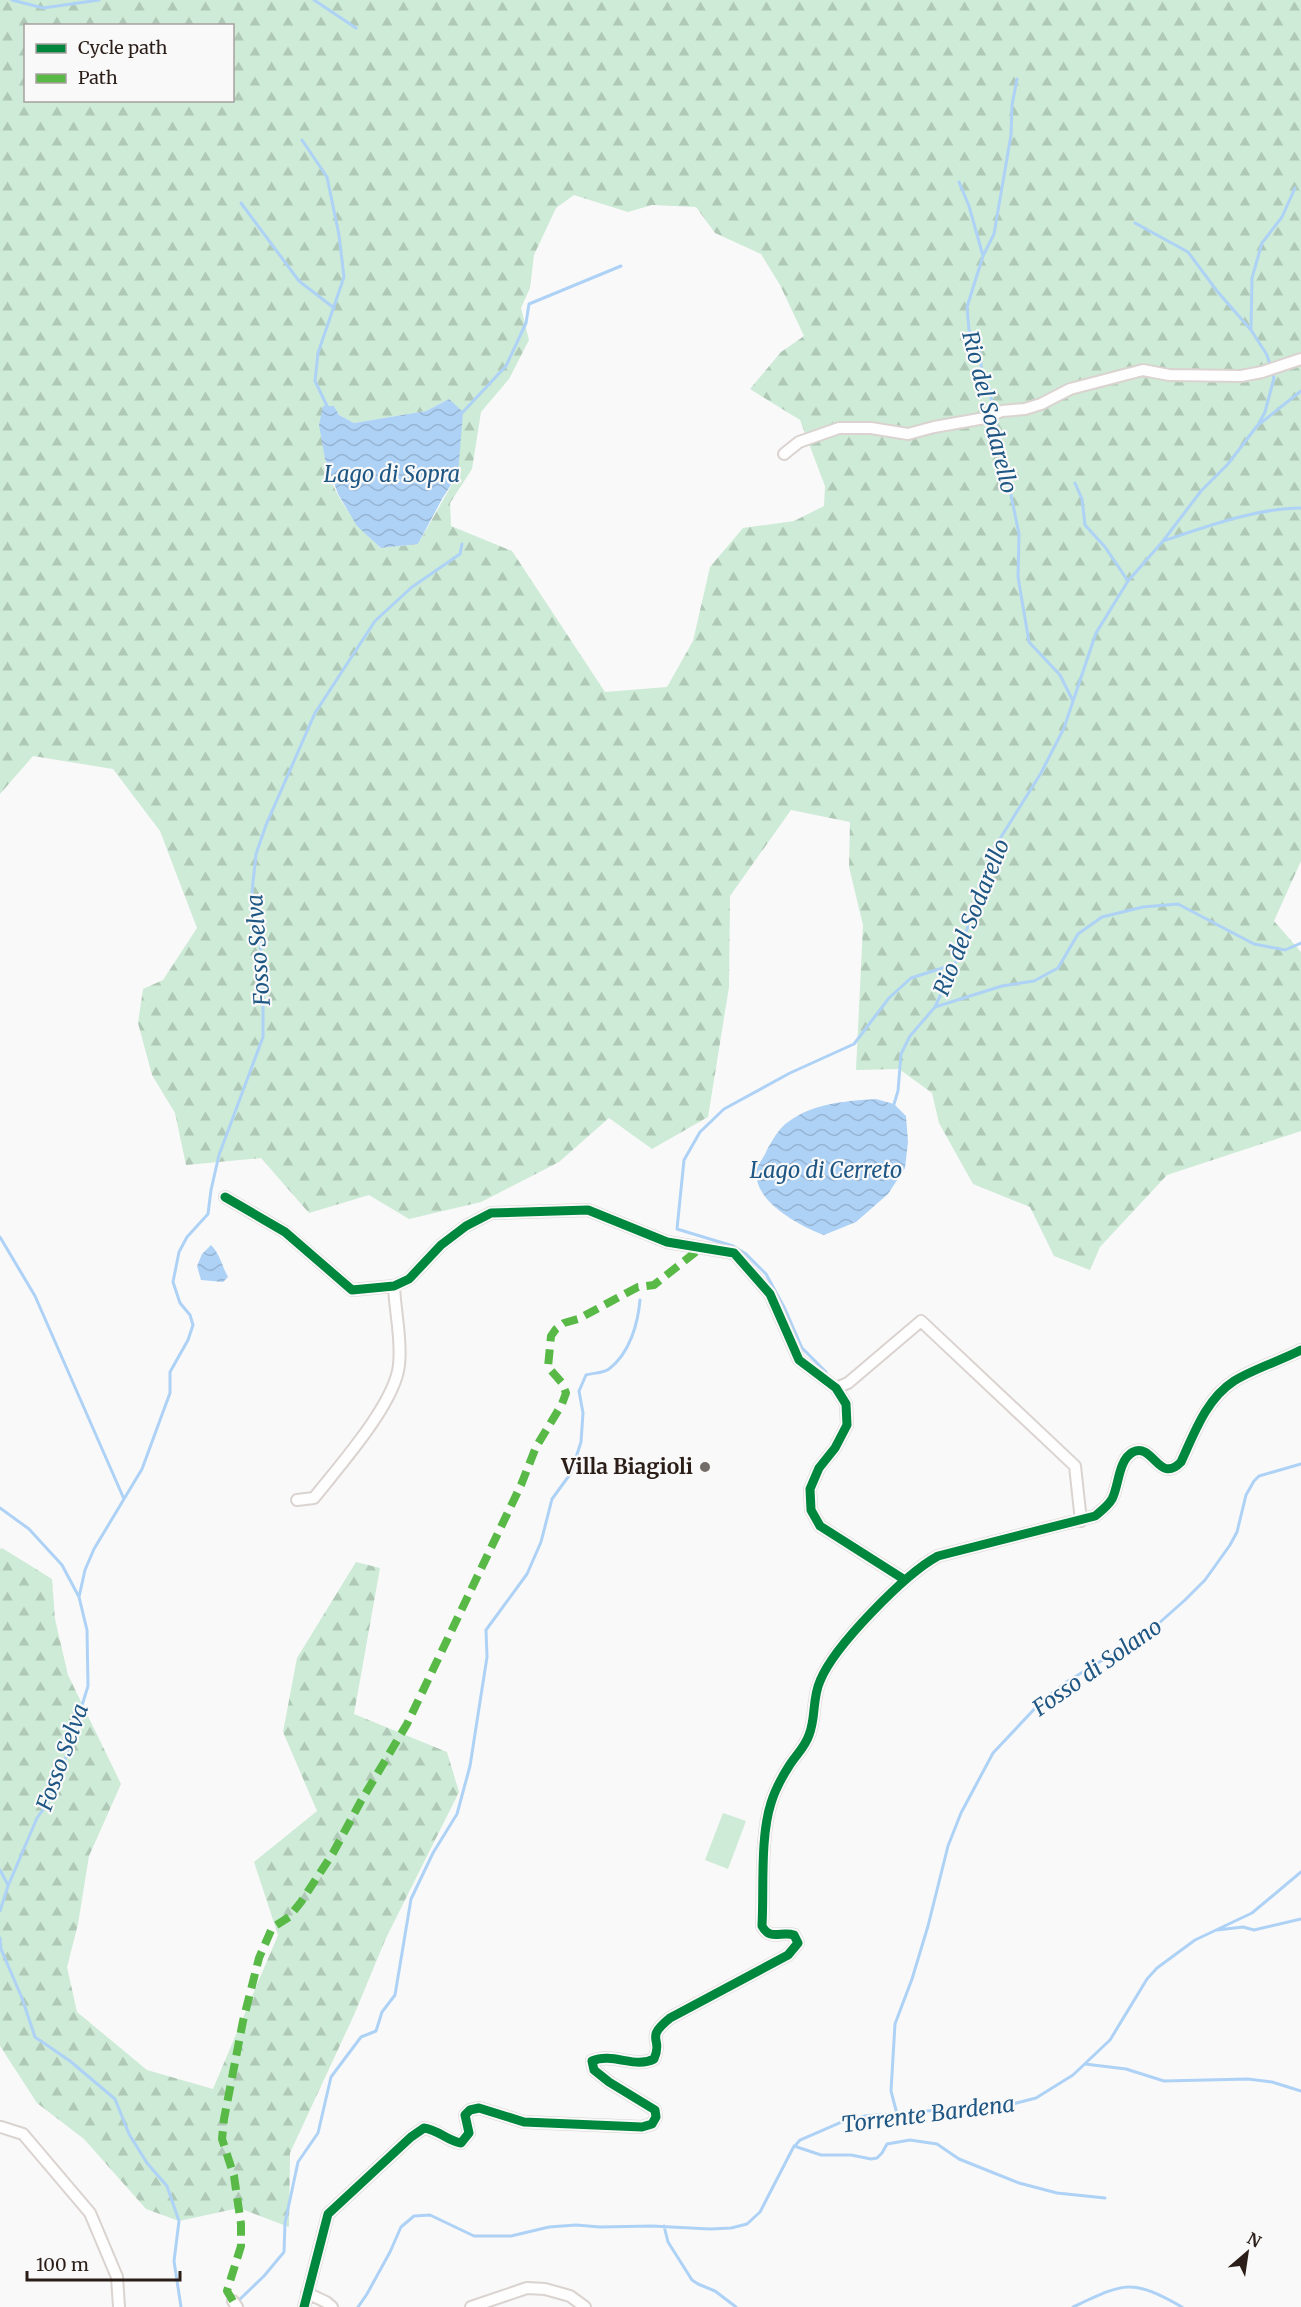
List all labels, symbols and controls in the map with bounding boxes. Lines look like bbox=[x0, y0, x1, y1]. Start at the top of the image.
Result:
legend bbox=[24, 24, 234, 102]
text: Cycle path bbox=[78, 36, 168, 59]
text: Path bbox=[78, 66, 118, 89]
water label: Rio del Sodarello bbox=[956, 328, 1024, 496]
water label: Lago di Sopra bbox=[324, 460, 460, 488]
water label: Rio del Sodarello bbox=[927, 835, 1015, 999]
water label: Fosso Selva bbox=[240, 893, 276, 1008]
water label: Lago di Cerreto bbox=[750, 1156, 902, 1184]
place label: Villa Biagioli bbox=[560, 1453, 693, 1480]
marker: Villa Biagioli bbox=[698, 1460, 712, 1474]
water label: Fosso di Solano bbox=[1026, 1612, 1167, 1723]
water label: Fosso Selva bbox=[29, 1700, 94, 1815]
water label: Torrente Bardena bbox=[840, 2089, 1016, 2139]
north arrow bbox=[1217, 2223, 1277, 2283]
text: N bbox=[1244, 2228, 1265, 2252]
scale bar bbox=[27, 2244, 180, 2282]
text: 100 m bbox=[36, 2253, 89, 2276]

